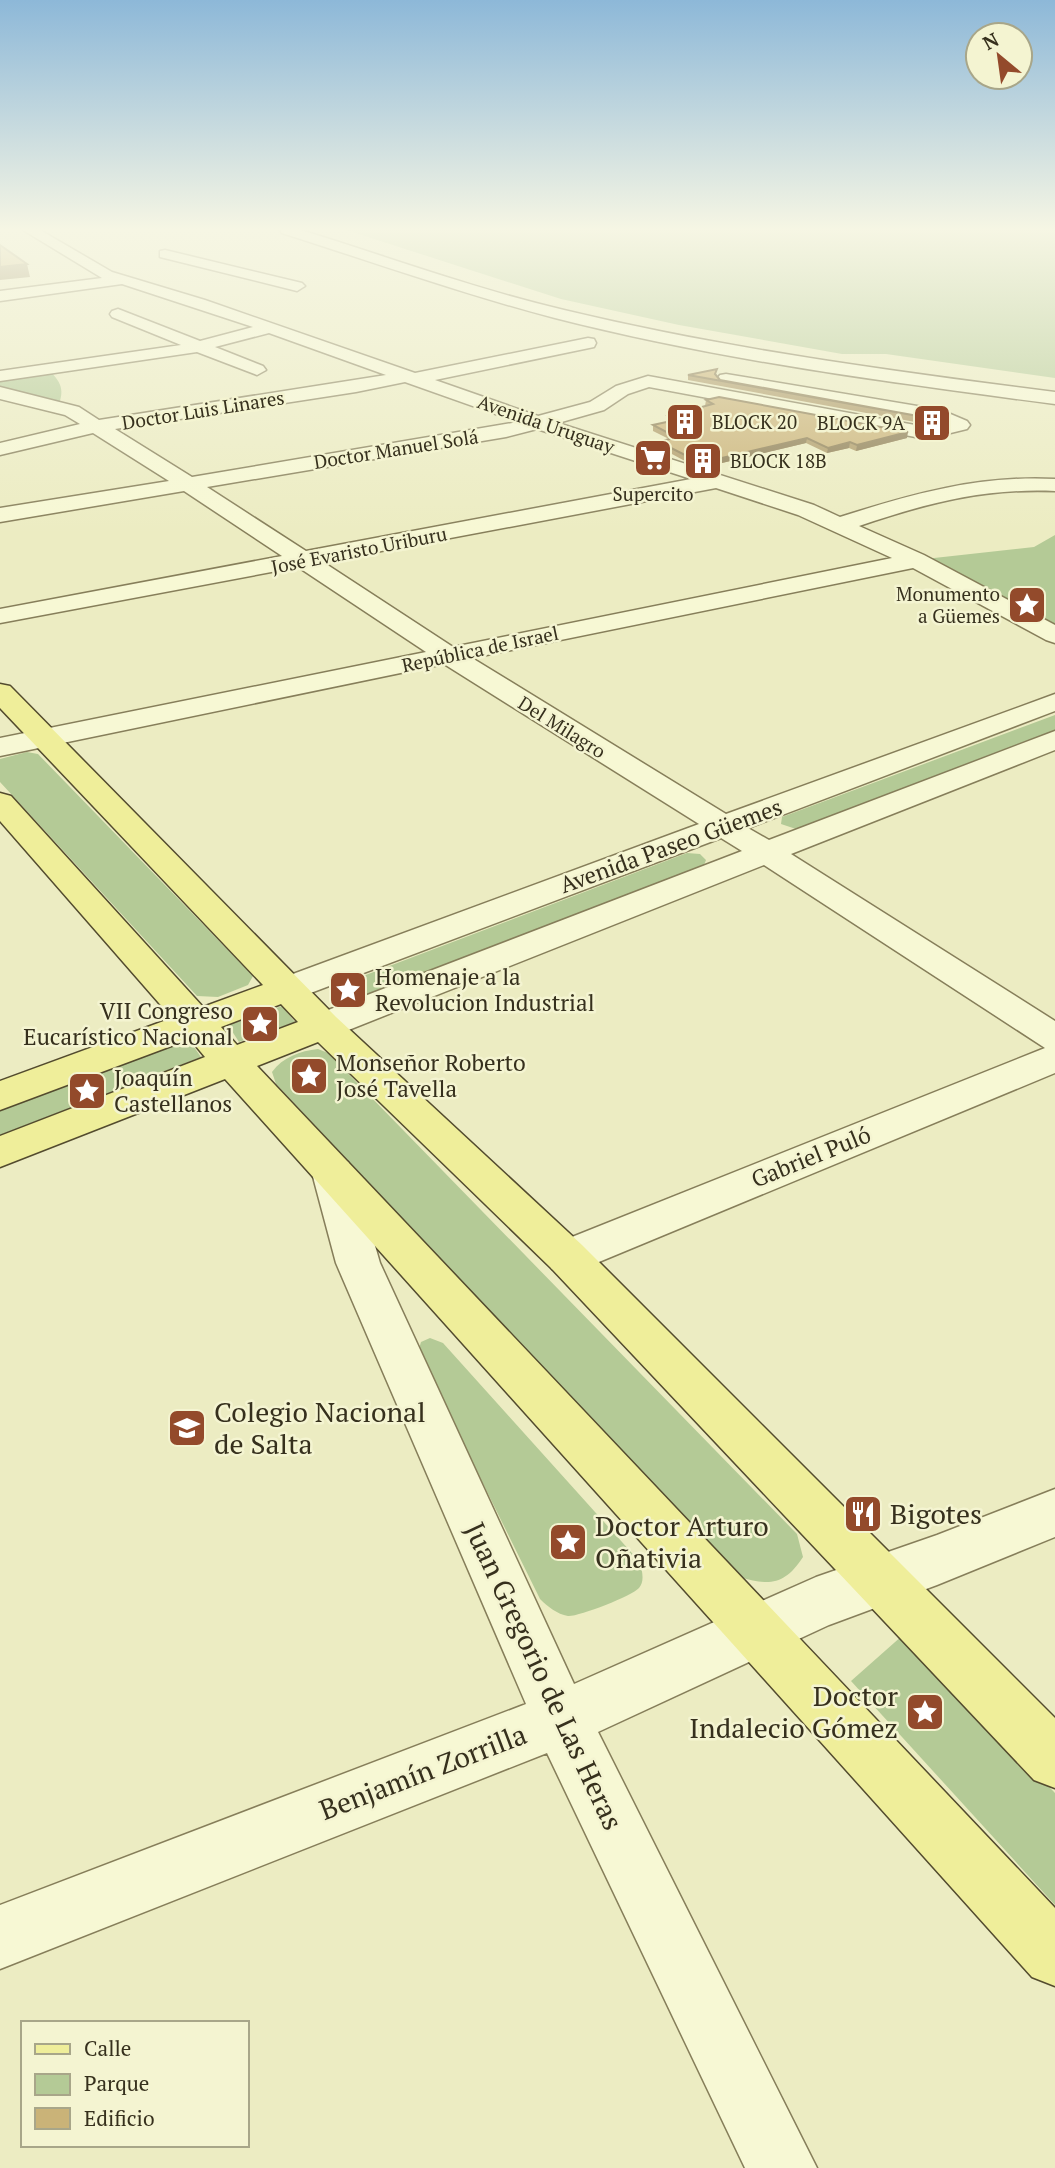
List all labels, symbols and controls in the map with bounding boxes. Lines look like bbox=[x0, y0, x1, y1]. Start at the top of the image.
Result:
north arrow bbox=[964, 21, 1034, 91]
text: N bbox=[978, 26, 1003, 55]
street label: Doctor Luis Linares bbox=[120, 384, 286, 435]
street label: Avenida Uruguay bbox=[474, 388, 618, 459]
building icon: BLOCK 20 bbox=[664, 401, 706, 443]
building icon: BLOCK 9A bbox=[911, 402, 953, 444]
place label: BLOCK 20 bbox=[712, 409, 797, 434]
place label: BLOCK 9A bbox=[817, 410, 905, 435]
street label: Doctor Manuel Solá bbox=[312, 423, 480, 474]
supermarket icon: Supercito bbox=[632, 437, 674, 479]
building icon: BLOCK 18B bbox=[682, 440, 724, 482]
place label: BLOCK 18B bbox=[730, 448, 827, 473]
place label: Supercito bbox=[613, 481, 693, 506]
street label: José Evaristo Uriburu bbox=[269, 520, 449, 579]
place label: Monumento a Güemes bbox=[896, 581, 1000, 628]
place icon: Monumento a Güemes bbox=[1006, 584, 1048, 626]
street label: República de Israel bbox=[399, 620, 561, 677]
street label: Del Milagro bbox=[514, 690, 611, 763]
street label: Avenida Paseo Güemes bbox=[555, 791, 786, 900]
place label: Homenaje a la Revolucion Industrial bbox=[375, 961, 595, 1018]
place icon: Homenaje a la Revolucion Industrial bbox=[327, 969, 369, 1011]
place label: VII Congreso Eucarístico Nacional bbox=[23, 995, 233, 1052]
place icon: VII Congreso Eucarístico Nacional bbox=[239, 1003, 281, 1045]
place label: Monseñor Roberto José Tavella bbox=[336, 1047, 526, 1104]
place icon: Monseñor Roberto José Tavella bbox=[288, 1055, 330, 1097]
place label: Joaquín Castellanos bbox=[114, 1062, 232, 1119]
place icon: Joaquín Castellanos bbox=[66, 1070, 108, 1112]
street label: Gabriel Puló bbox=[746, 1119, 875, 1195]
place label: Colegio Nacional de Salta bbox=[214, 1393, 426, 1462]
school or university icon: Colegio Nacional de Salta bbox=[166, 1407, 208, 1449]
restaurant icon: Bigotes bbox=[842, 1493, 884, 1535]
place label: Bigotes bbox=[890, 1495, 982, 1532]
place label: Doctor Arturo Oñativia bbox=[595, 1507, 769, 1576]
street label: Juan Gregorio de Las Heras bbox=[457, 1516, 632, 1836]
place icon: Doctor Arturo Oñativia bbox=[547, 1521, 589, 1563]
place label: Doctor Indalecio Gómez bbox=[689, 1677, 898, 1746]
place icon: Doctor Indalecio Gómez bbox=[904, 1691, 946, 1733]
street label: Benjamín Zorrilla bbox=[314, 1715, 532, 1828]
legend bbox=[21, 2021, 248, 2147]
text: Calle bbox=[84, 2034, 131, 2062]
text: Parque bbox=[84, 2069, 149, 2097]
text: Edificio bbox=[84, 2104, 155, 2132]

